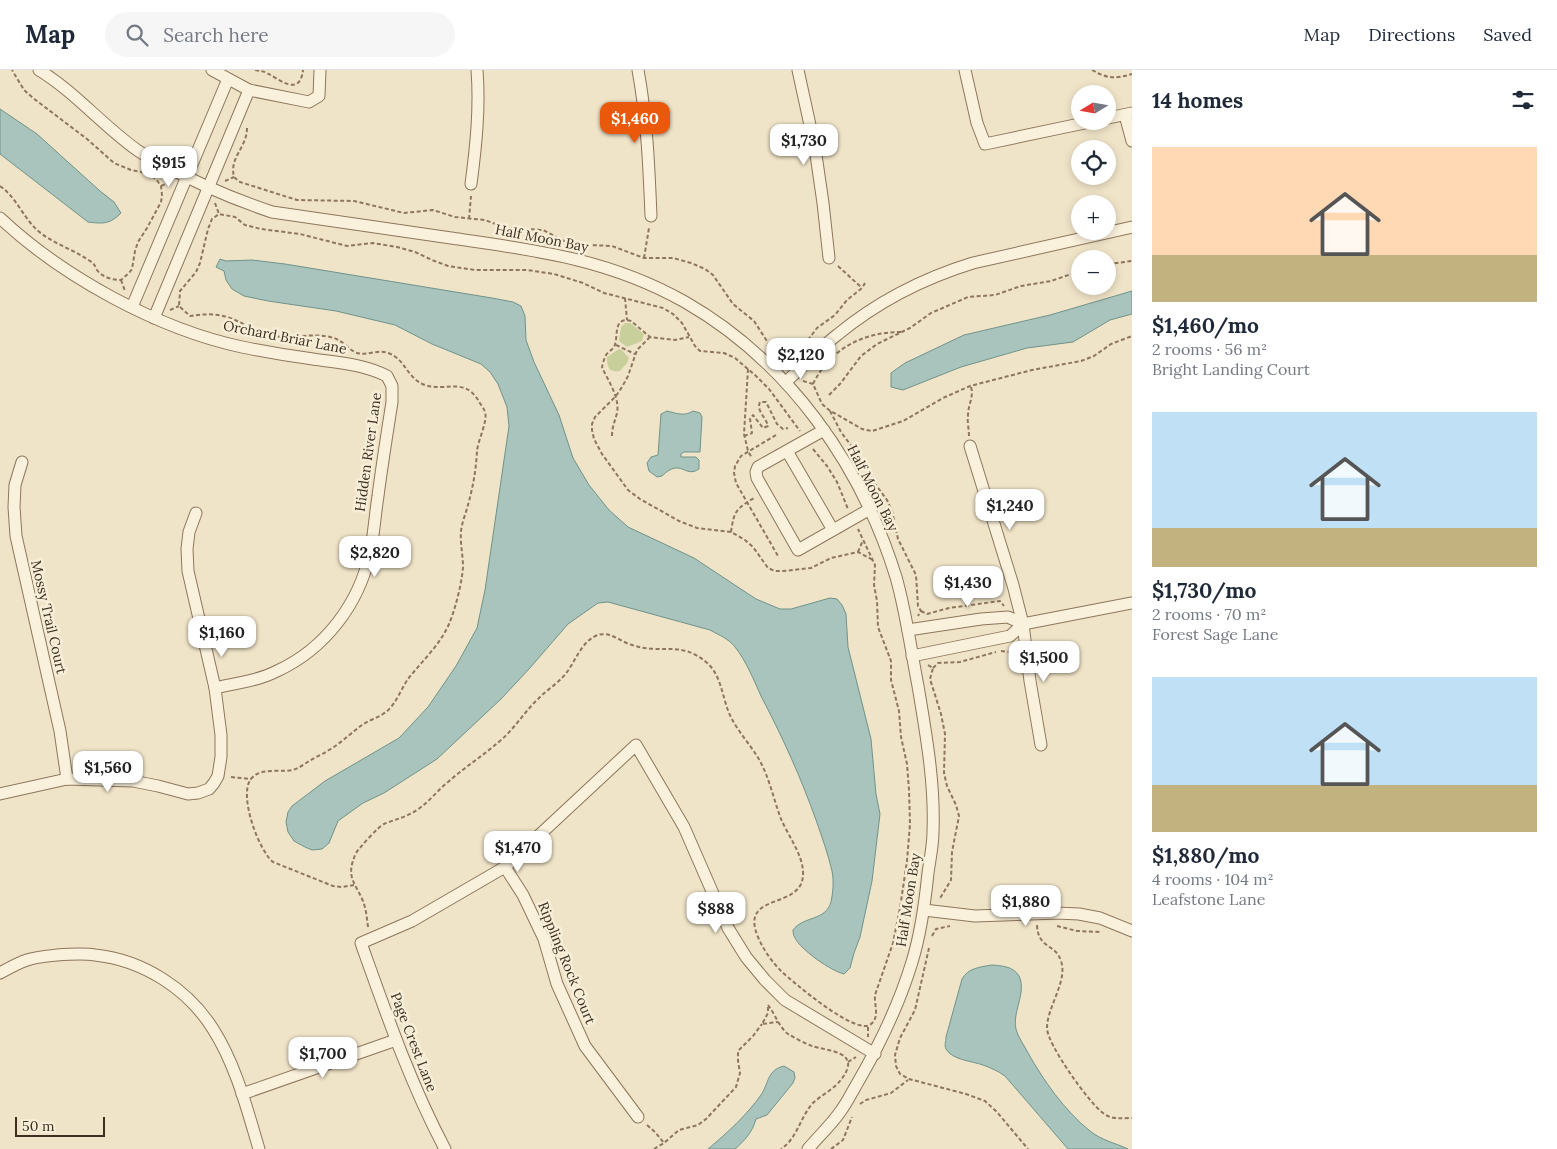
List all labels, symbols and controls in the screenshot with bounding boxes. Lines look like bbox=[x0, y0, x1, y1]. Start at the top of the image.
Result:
search box bbox=[105, 12, 455, 57]
text: Map bbox=[25, 19, 75, 50]
icon: search bbox=[123, 21, 151, 49]
text: Search here bbox=[163, 23, 269, 47]
text: Map bbox=[1304, 23, 1340, 46]
text: Directions bbox=[1368, 23, 1455, 46]
text: Saved bbox=[1483, 23, 1532, 46]
north arrow bbox=[1071, 85, 1116, 130]
map controls bbox=[1071, 85, 1116, 295]
icon: filters bbox=[1509, 86, 1537, 114]
text: 14 homes bbox=[1152, 87, 1243, 114]
pin: $1,460 bbox=[594, 102, 676, 144]
text: $1,460 bbox=[611, 108, 659, 128]
pin: $1,730 bbox=[763, 124, 845, 166]
text: $1,730 bbox=[781, 130, 827, 150]
button: locate bbox=[1071, 140, 1116, 185]
pin: $915 bbox=[139, 146, 199, 188]
text: $915 bbox=[152, 152, 186, 172]
icon: home bbox=[1300, 179, 1390, 269]
button: + bbox=[1071, 195, 1116, 240]
street label: Half Moon Bay bbox=[494, 220, 591, 256]
button: − bbox=[1071, 250, 1116, 295]
text: $1,460/mo bbox=[1152, 312, 1259, 339]
street label: Orchard Briar Lane bbox=[222, 316, 349, 358]
pin: $2,120 bbox=[760, 338, 842, 380]
text: 2 rooms · 56 m² bbox=[1152, 339, 1267, 359]
text: $2,120 bbox=[777, 344, 825, 364]
text: Bright Landing Court bbox=[1152, 359, 1310, 379]
street label: Hidden River Lane bbox=[351, 391, 385, 513]
street label: Half Moon Bay bbox=[843, 442, 903, 535]
icon: home bbox=[1300, 444, 1390, 534]
pin: $1,240 bbox=[969, 488, 1051, 531]
text: $1,240 bbox=[986, 495, 1034, 515]
pin: $2,820 bbox=[334, 536, 416, 578]
text: $2,820 bbox=[350, 542, 400, 562]
street label: Mossy Trail Court bbox=[27, 558, 71, 676]
pin: $1,430 bbox=[927, 566, 1009, 608]
text: $1,430 bbox=[944, 572, 992, 592]
text: $1,730/mo bbox=[1152, 577, 1256, 604]
text: 2 rooms · 70 m² bbox=[1152, 604, 1266, 624]
pin: $1,160 bbox=[181, 616, 263, 658]
text: $1,160 bbox=[199, 622, 245, 642]
text: Forest Sage Lane bbox=[1152, 624, 1278, 644]
pin: $1,500 bbox=[1003, 640, 1085, 683]
text: $1,500 bbox=[1020, 647, 1068, 667]
icon: home bbox=[1300, 709, 1390, 799]
pin: $1,560 bbox=[67, 750, 149, 793]
text: $1,560 bbox=[84, 757, 132, 777]
pin: $1,470 bbox=[477, 830, 559, 873]
text: $1,470 bbox=[495, 837, 541, 857]
text: $1,880/mo bbox=[1152, 842, 1259, 869]
street label: Half Moon Bay bbox=[892, 851, 924, 948]
text: 4 rooms · 104 m² bbox=[1152, 869, 1274, 889]
pin: $1,880 bbox=[985, 884, 1067, 927]
text: Leafstone Lane bbox=[1152, 889, 1265, 909]
text: $1,880 bbox=[1002, 891, 1050, 911]
pin: $888 bbox=[686, 892, 746, 934]
text: $888 bbox=[698, 898, 734, 918]
street label: Rippling Rock Court bbox=[534, 899, 600, 1027]
street label: Page Crest Lane bbox=[387, 990, 441, 1095]
pin: $1,700 bbox=[282, 1036, 364, 1079]
text: $1,700 bbox=[299, 1043, 347, 1063]
scale bar bbox=[15, 1114, 105, 1137]
text: 50 m bbox=[22, 1117, 55, 1135]

